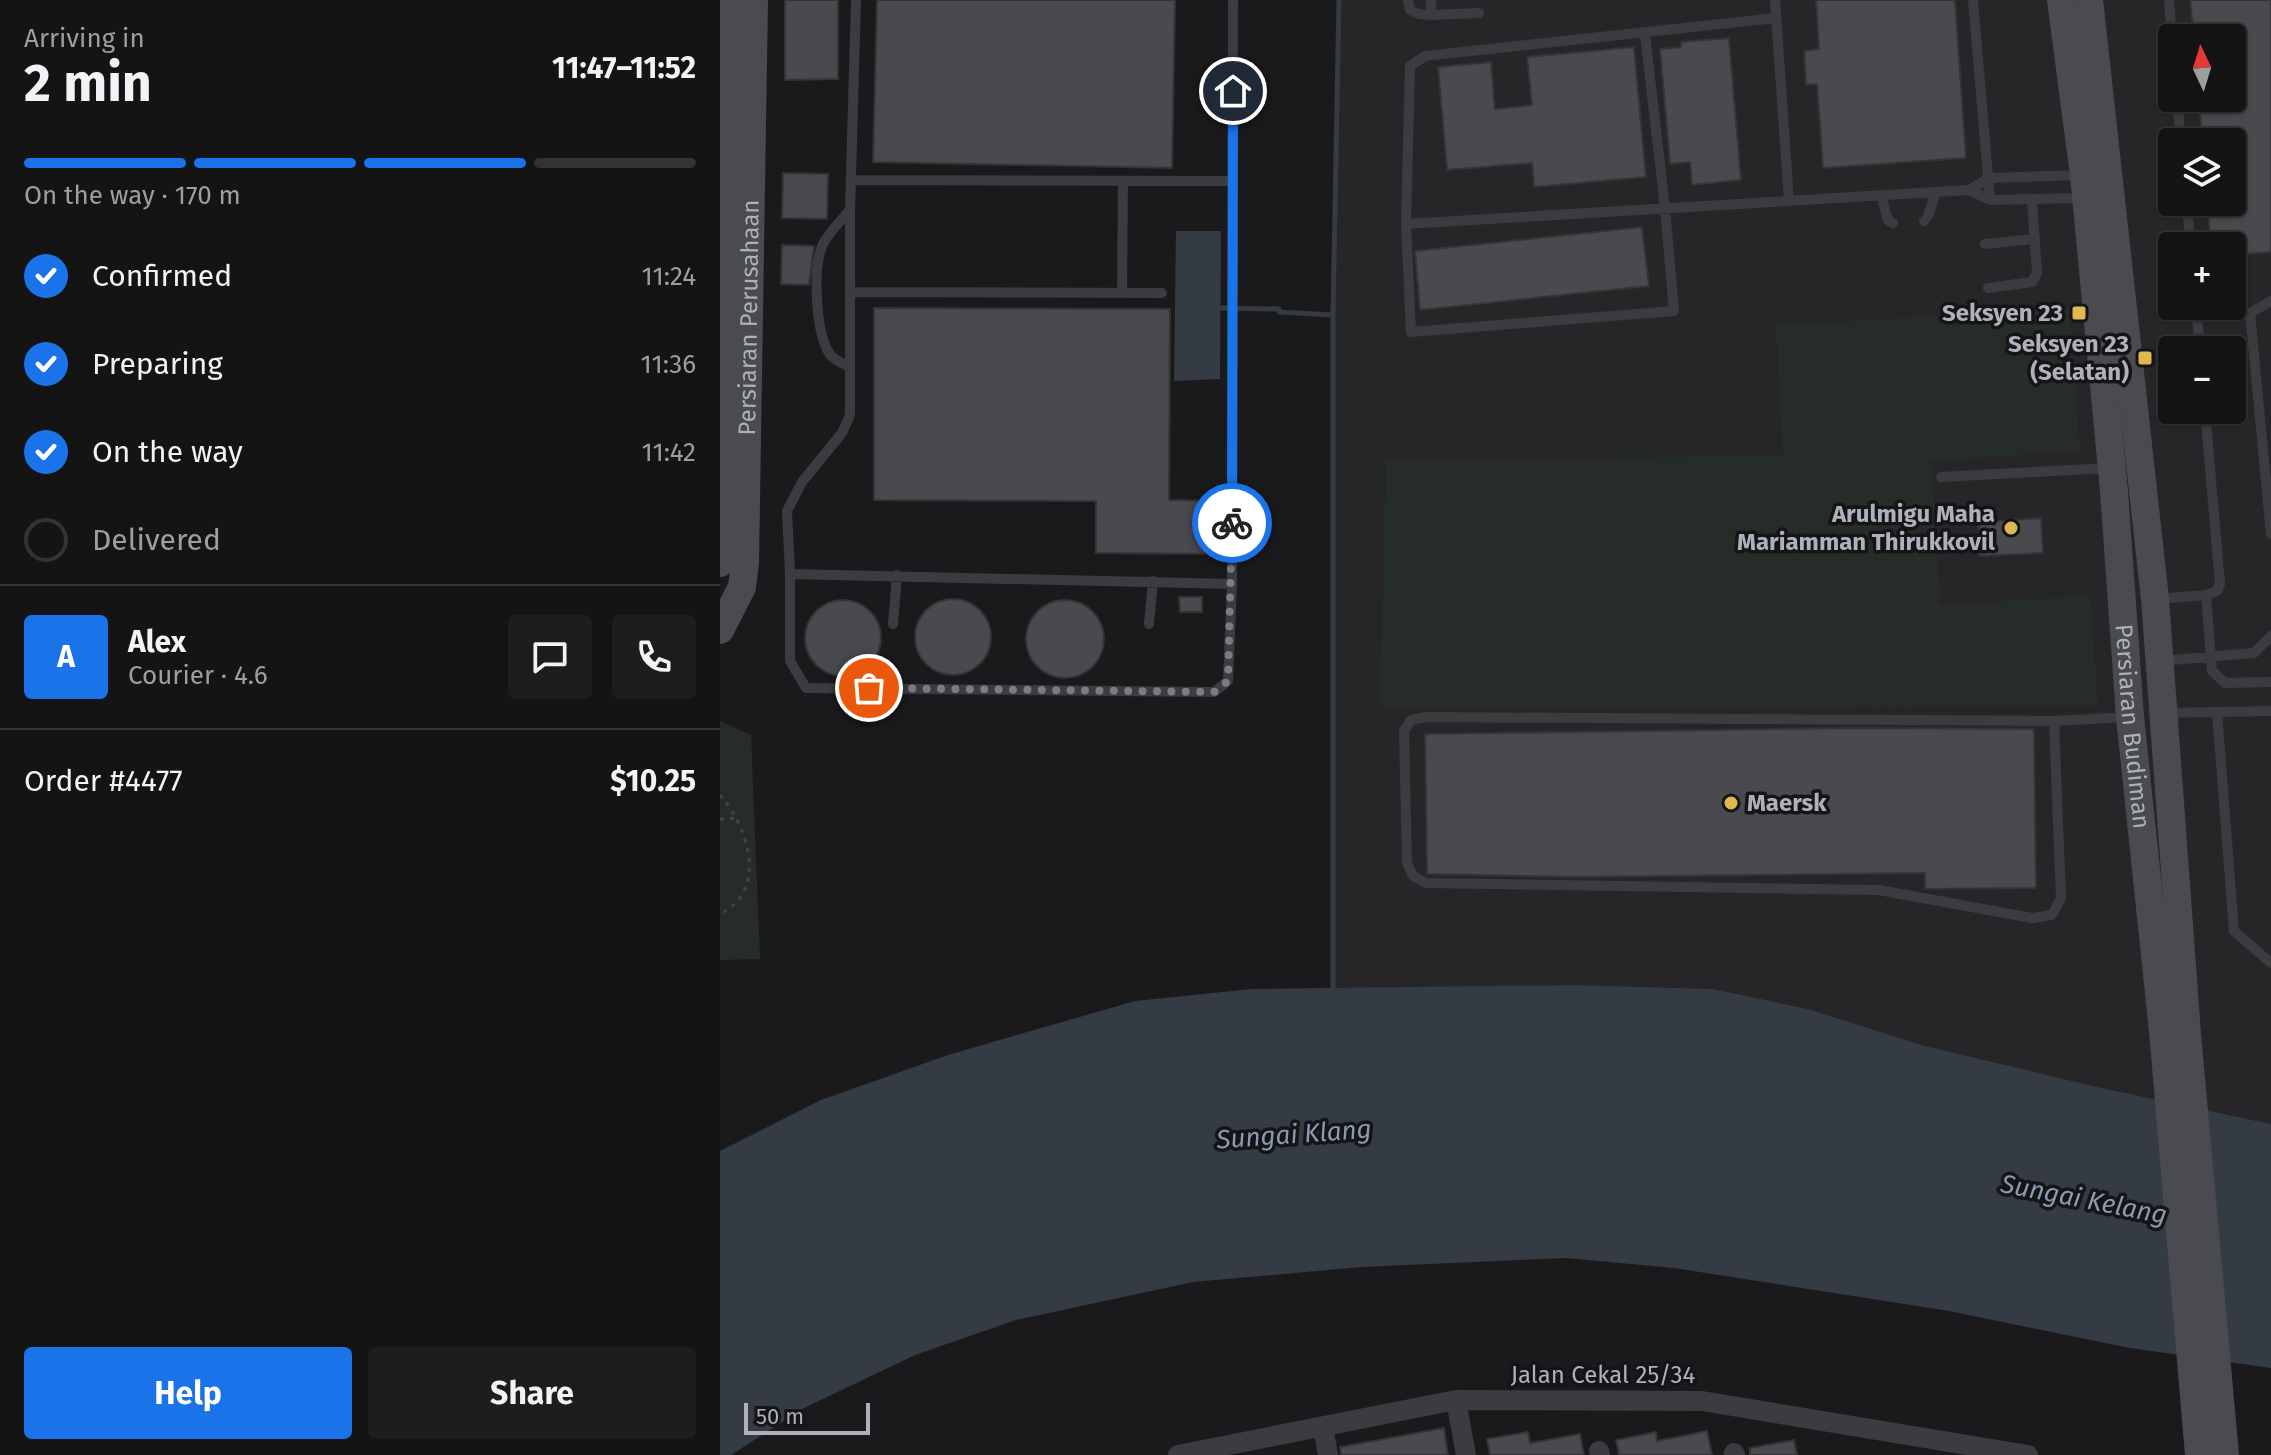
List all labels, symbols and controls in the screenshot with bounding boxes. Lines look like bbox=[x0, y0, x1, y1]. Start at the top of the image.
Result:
text: Arriving in bbox=[24, 23, 145, 54]
north arrow bbox=[2158, 24, 2246, 112]
map controls bbox=[2158, 24, 2246, 424]
text: 11:47–11:52 bbox=[552, 50, 696, 86]
text: 2 min bbox=[24, 52, 152, 115]
pin bbox=[1199, 57, 1267, 125]
icon: home bbox=[1211, 69, 1255, 113]
button: layers bbox=[2158, 128, 2246, 216]
text: On the way · 170 m bbox=[24, 180, 241, 211]
street label: Persiaran Perusahaan bbox=[733, 199, 765, 436]
button: + bbox=[2158, 232, 2246, 320]
icon: check bbox=[24, 254, 68, 298]
text: Confirmed bbox=[92, 258, 232, 294]
text: 11:24 bbox=[642, 261, 696, 292]
place label: Seksyen 23 bbox=[1942, 299, 2063, 327]
marker: Seksyen 23 bbox=[2070, 304, 2088, 322]
place label: Seksyen 23 (Selatan) bbox=[2008, 330, 2129, 386]
button: − bbox=[2158, 336, 2246, 424]
icon: check bbox=[24, 342, 68, 386]
text: Preparing bbox=[92, 346, 223, 382]
text: 11:36 bbox=[641, 349, 696, 380]
marker: Seksyen 23 (Selatan) bbox=[2136, 349, 2154, 367]
icon: check bbox=[24, 430, 68, 474]
text: On the way bbox=[92, 434, 243, 470]
text: 11:42 bbox=[642, 437, 696, 468]
courier bbox=[1192, 483, 1272, 563]
place label: Arulmigu Maha Mariamman Thirukkovil bbox=[1737, 500, 1996, 556]
icon: bike bbox=[1210, 501, 1254, 545]
marker: Arulmigu Maha Mariamman Thirukkovil bbox=[2002, 519, 2020, 537]
text: Delivered bbox=[92, 522, 221, 558]
button: chat bbox=[508, 615, 592, 699]
button: phone bbox=[612, 615, 696, 699]
street label: Persiaran Budiman bbox=[2109, 623, 2156, 830]
text: Alex bbox=[128, 624, 186, 660]
text: A bbox=[57, 639, 75, 675]
pin bbox=[835, 654, 903, 722]
text: Courier · 4.6 bbox=[128, 660, 268, 691]
icon: bag bbox=[847, 666, 891, 710]
text: Order #4477 bbox=[24, 763, 183, 799]
text: $10.25 bbox=[610, 763, 696, 799]
place label: Maersk bbox=[1747, 789, 1827, 817]
marker: Maersk bbox=[1722, 794, 1740, 812]
water label: Sungai Klang bbox=[1214, 1114, 1373, 1155]
water label: Sungai Kelang bbox=[1997, 1168, 2170, 1231]
button: Help bbox=[24, 1347, 352, 1439]
button: Share bbox=[368, 1347, 696, 1439]
street label: Jalan Cekal 25/34 bbox=[1511, 1361, 1695, 1389]
scale bar bbox=[744, 1399, 870, 1435]
text: 50 m bbox=[756, 1403, 804, 1430]

